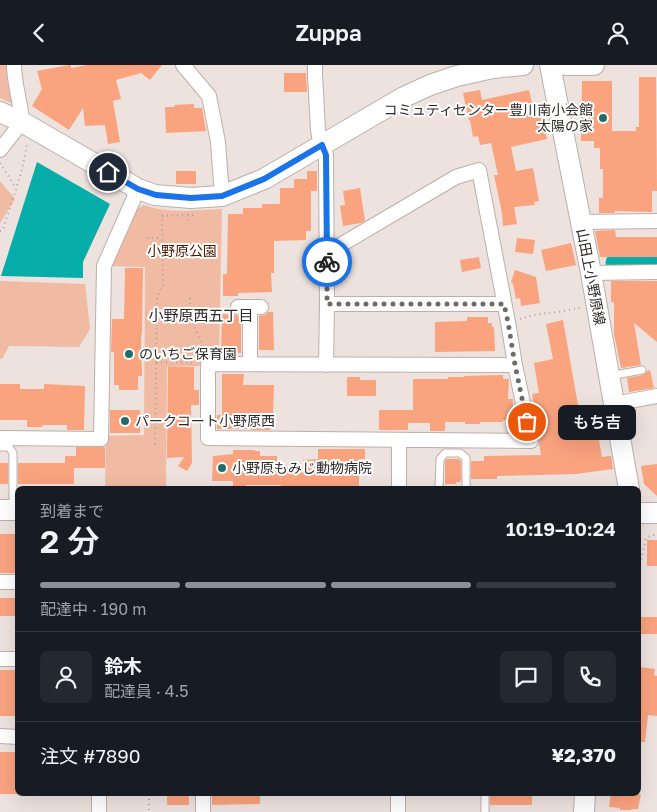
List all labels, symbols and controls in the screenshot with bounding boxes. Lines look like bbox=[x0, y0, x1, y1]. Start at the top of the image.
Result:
icon: back bbox=[25, 19, 53, 47]
text: Zuppa bbox=[295, 19, 362, 46]
icon: person bbox=[604, 19, 632, 47]
place label: コミュティセンター豊川南小会館 太陽の家 bbox=[384, 101, 593, 134]
marker: コミュティセンター豊川南小会館 太陽の家 bbox=[597, 112, 609, 124]
pin bbox=[87, 151, 129, 193]
icon: home bbox=[94, 158, 122, 186]
street label: 山田上小野原線 bbox=[574, 227, 609, 327]
courier bbox=[302, 237, 352, 287]
park label: 小野原公園 bbox=[147, 242, 217, 259]
icon: bike bbox=[313, 248, 341, 276]
district label: 小野原西五丁目 bbox=[148, 306, 254, 324]
place label: のいちご保育園 bbox=[139, 345, 237, 362]
marker: のいちご保育園 bbox=[123, 348, 135, 360]
pin bbox=[506, 401, 548, 443]
callout: もち吉 bbox=[557, 405, 634, 439]
icon: bag bbox=[513, 408, 541, 436]
place label: パークコート小野原西 bbox=[135, 412, 275, 429]
text: もち吉 bbox=[573, 412, 621, 432]
marker: パークコート小野原西 bbox=[119, 415, 131, 427]
place label: 小野原もみじ動物病院 bbox=[232, 459, 372, 476]
marker: 小野原もみじ動物病院 bbox=[216, 462, 228, 474]
text: 到着まで bbox=[40, 501, 104, 521]
text: 10:19–10:24 bbox=[506, 517, 616, 540]
text: 2 分 bbox=[40, 522, 99, 560]
text: 配達中 · 190 m bbox=[40, 599, 146, 619]
button: person bbox=[40, 651, 92, 703]
button: chat bbox=[500, 651, 552, 703]
button: phone bbox=[564, 651, 616, 703]
text: 鈴木 bbox=[104, 654, 142, 677]
text: 配達員 · 4.5 bbox=[104, 681, 189, 701]
text: ¥2,370 bbox=[551, 743, 616, 766]
text: 注文 #7890 bbox=[40, 744, 141, 767]

